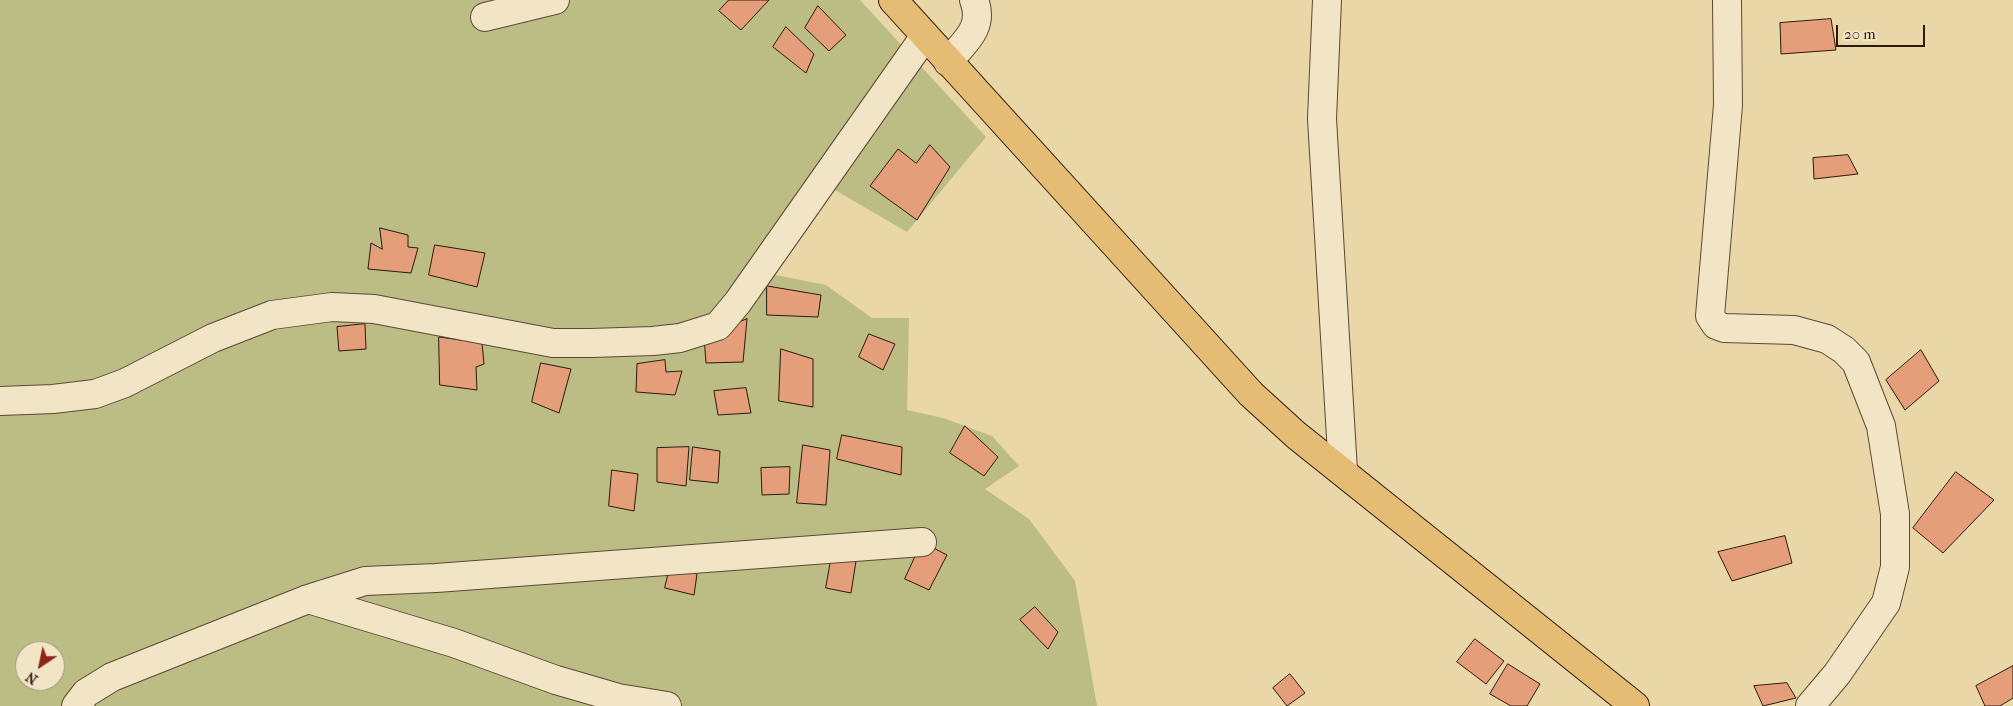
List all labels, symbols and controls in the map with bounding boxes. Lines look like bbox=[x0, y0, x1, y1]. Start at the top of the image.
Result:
scale bar bbox=[1838, 15, 1927, 47]
text: 20 m bbox=[1844, 25, 1876, 43]
north arrow bbox=[15, 641, 65, 691]
text: N bbox=[23, 668, 41, 688]

